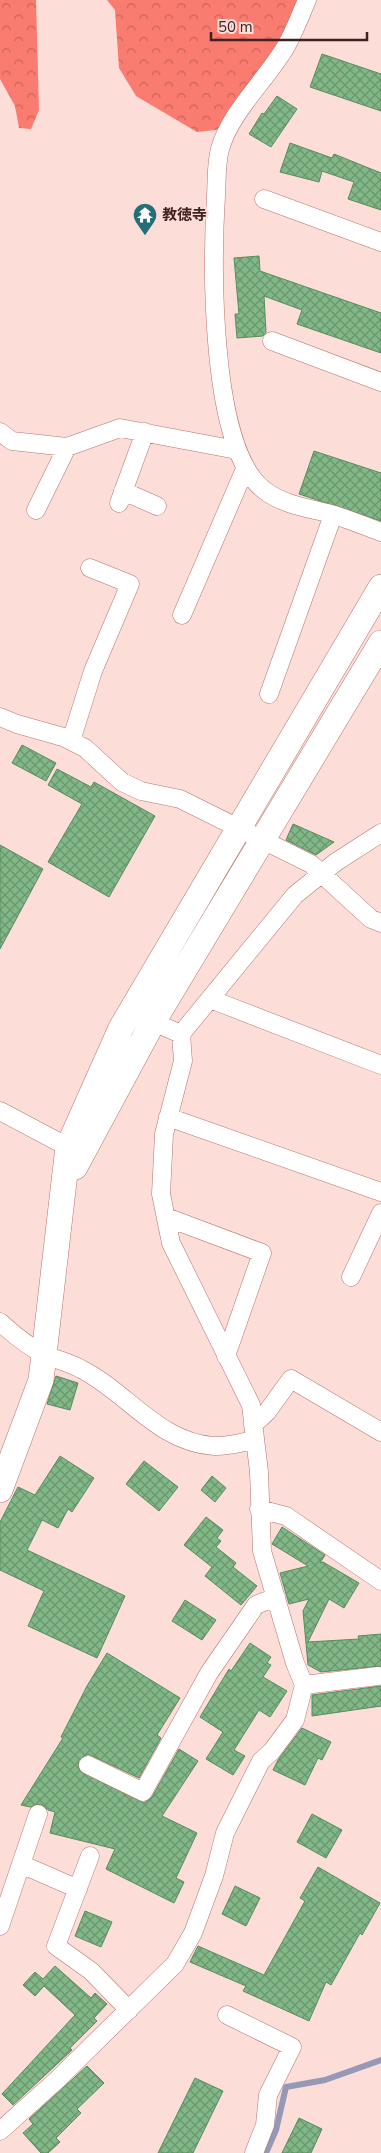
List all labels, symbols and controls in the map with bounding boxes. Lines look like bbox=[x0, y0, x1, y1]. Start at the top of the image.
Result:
scale bar bbox=[211, 10, 367, 42]
text: 50 m bbox=[218, 17, 253, 37]
temple icon: 教徳寺 bbox=[132, 202, 158, 236]
place label: 教徳寺 bbox=[162, 205, 207, 225]

